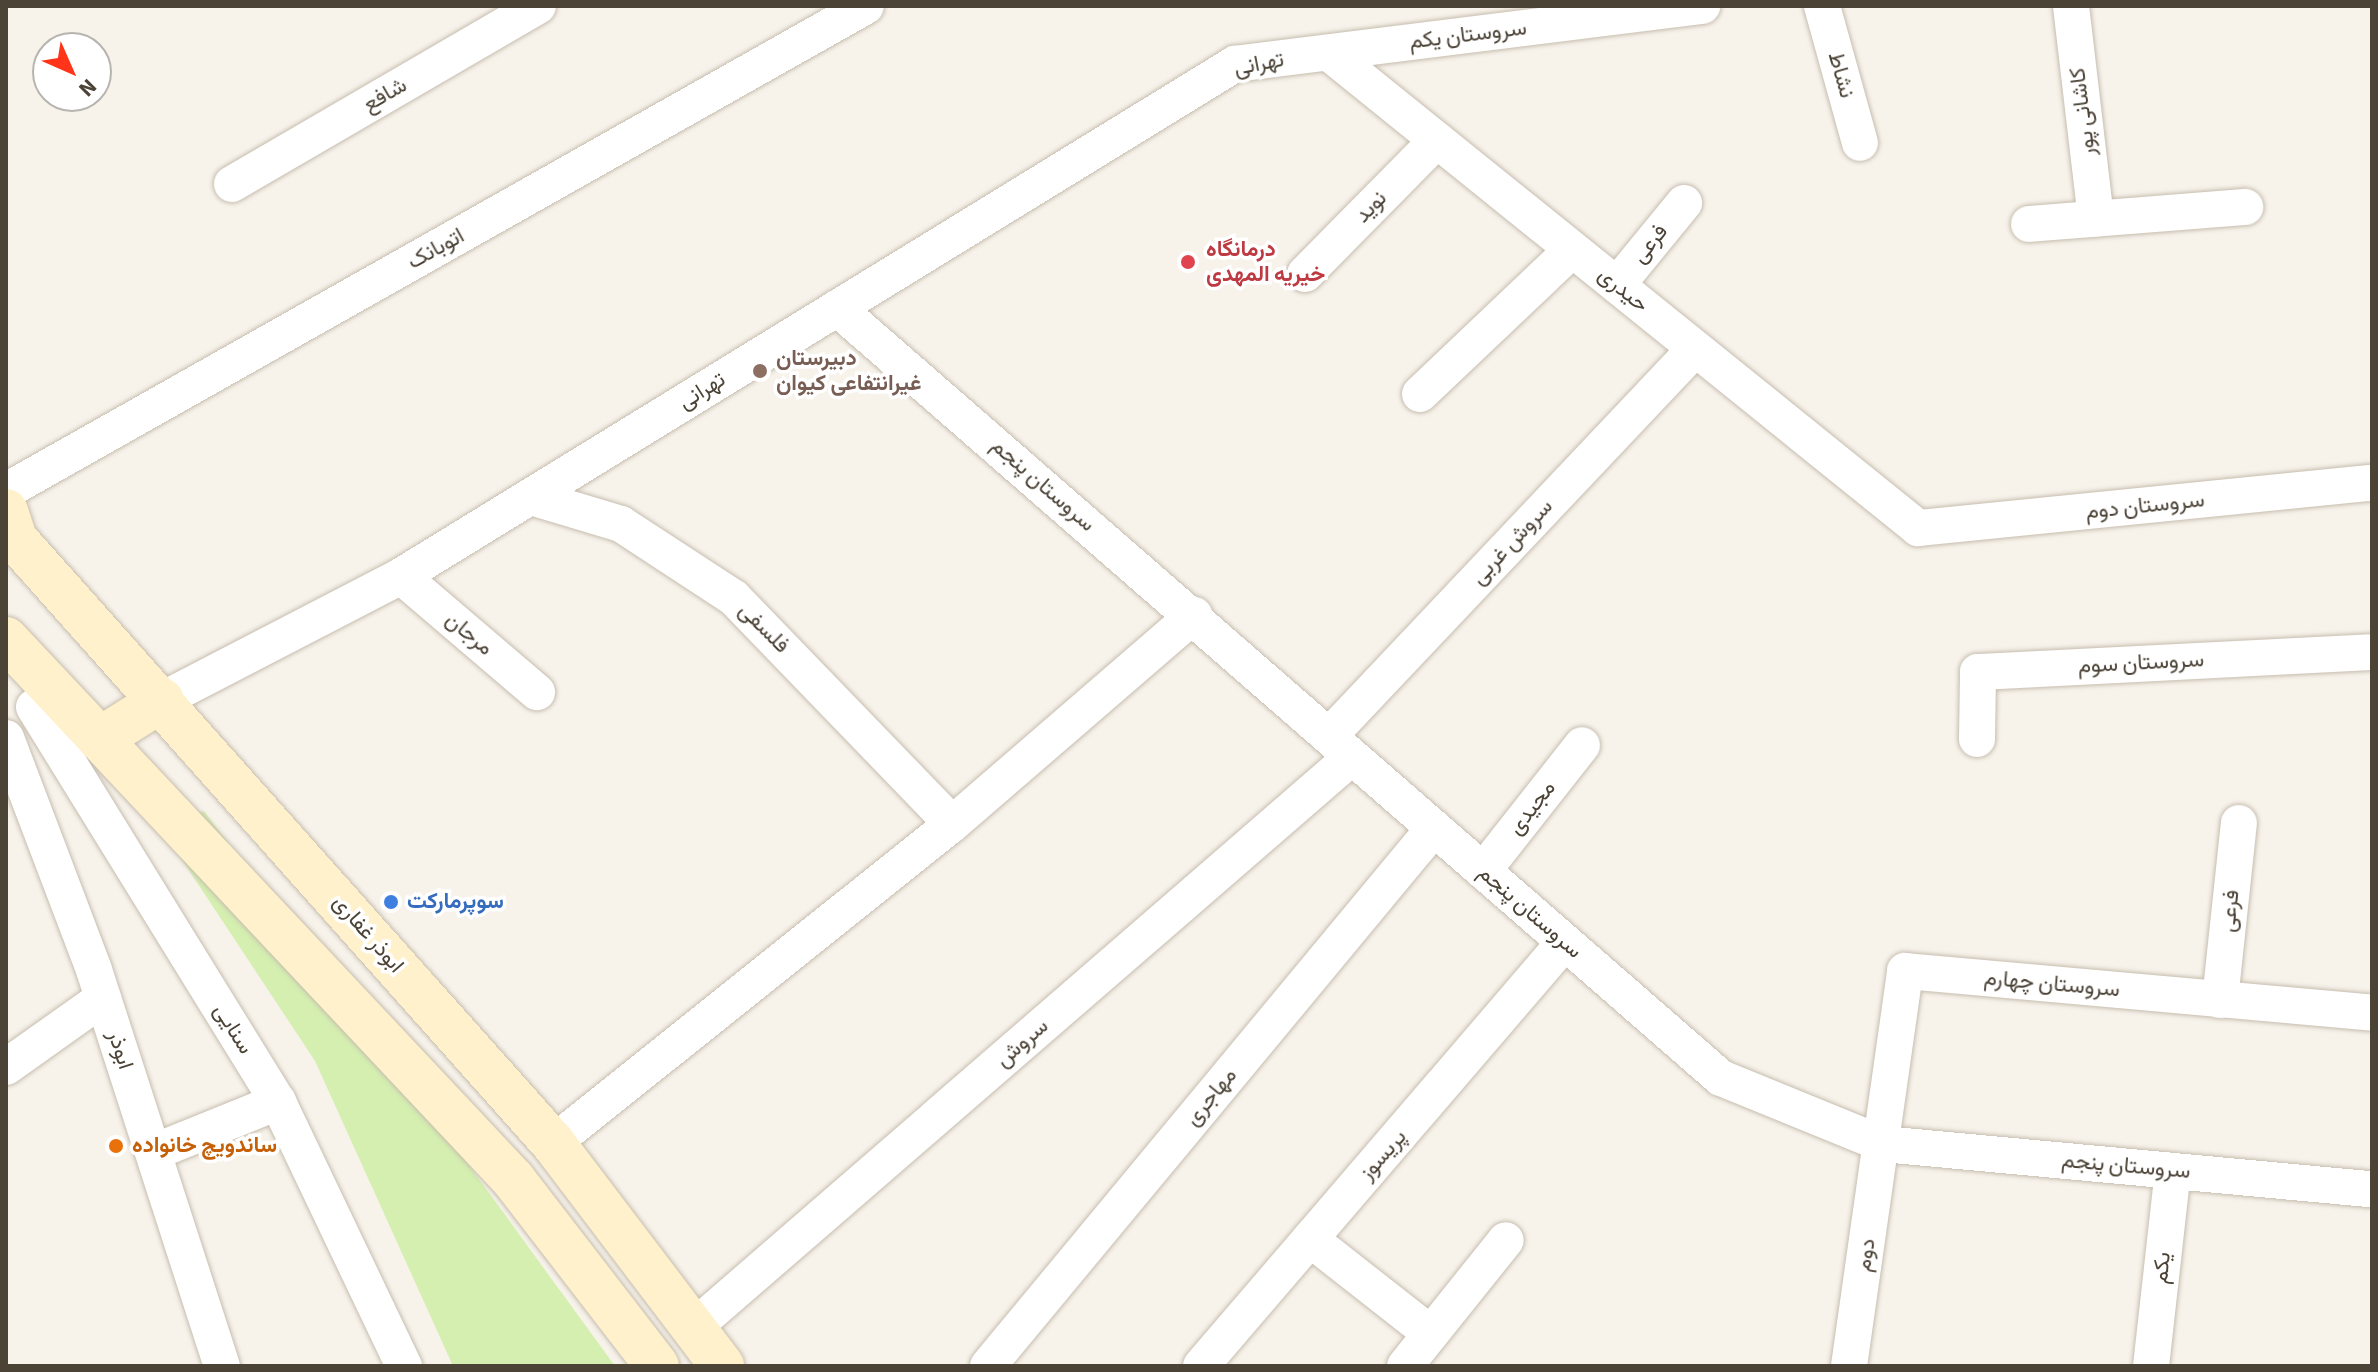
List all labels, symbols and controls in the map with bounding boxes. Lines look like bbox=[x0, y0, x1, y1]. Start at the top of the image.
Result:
street label: سروستان یکم bbox=[1408, 15, 1528, 55]
north arrow bbox=[32, 32, 112, 112]
street label: تهرانی bbox=[1232, 46, 1286, 82]
street label: نشاط bbox=[1822, 49, 1860, 101]
street label: کاشانی پور bbox=[2064, 66, 2102, 158]
text: N bbox=[71, 71, 104, 104]
street label: شافع bbox=[358, 72, 412, 118]
street label: نوید bbox=[1349, 185, 1393, 229]
street label: فرعی bbox=[1626, 219, 1674, 269]
street label: اتوبانک bbox=[403, 223, 469, 275]
place label: درمانگاه خیریه المهدی bbox=[1206, 236, 1325, 288]
marker: درمانگاه خیریه المهدی bbox=[1177, 251, 1199, 273]
street label: حیدری bbox=[1592, 262, 1654, 318]
place label: دبیرستان غیرانتفاعی کیوان bbox=[776, 345, 921, 396]
marker: دبیرستان غیرانتفاعی کیوان bbox=[751, 362, 769, 380]
street label: تهرانی bbox=[674, 366, 730, 416]
street label: سروستان پنجم bbox=[986, 433, 1100, 537]
street label: سروستان دوم bbox=[2084, 487, 2206, 525]
street label: سروش غربی bbox=[1466, 494, 1558, 590]
street label: فلسفی bbox=[733, 597, 795, 659]
street label: مرجان bbox=[440, 607, 498, 661]
street label: سروستان سوم bbox=[2077, 647, 2205, 679]
street label: مجیدی bbox=[1503, 775, 1561, 841]
street label: سروستان پنجم bbox=[1473, 860, 1587, 964]
street label: فرعی bbox=[2215, 888, 2245, 934]
street label: ابوذر غفاری bbox=[327, 889, 409, 979]
place label: سوپرمارکت bbox=[407, 889, 504, 915]
marker: سوپرمارکت bbox=[382, 893, 400, 911]
street label: سروستان چهارم bbox=[1983, 965, 2121, 1003]
street label: سنایی bbox=[207, 999, 259, 1059]
street label: سروش bbox=[990, 1013, 1054, 1073]
street label: ابوذر bbox=[101, 1027, 139, 1073]
street label: مهاجری bbox=[1179, 1063, 1243, 1131]
street label: پریسوز bbox=[1354, 1124, 1412, 1186]
place label: ساندویچ خانواده bbox=[132, 1133, 277, 1159]
marker: ساندویچ خانواده bbox=[107, 1137, 125, 1155]
street label: سروستان پنجم bbox=[2060, 1147, 2192, 1185]
street label: دوم bbox=[1850, 1236, 1882, 1274]
street label: یکم bbox=[2147, 1251, 2177, 1285]

